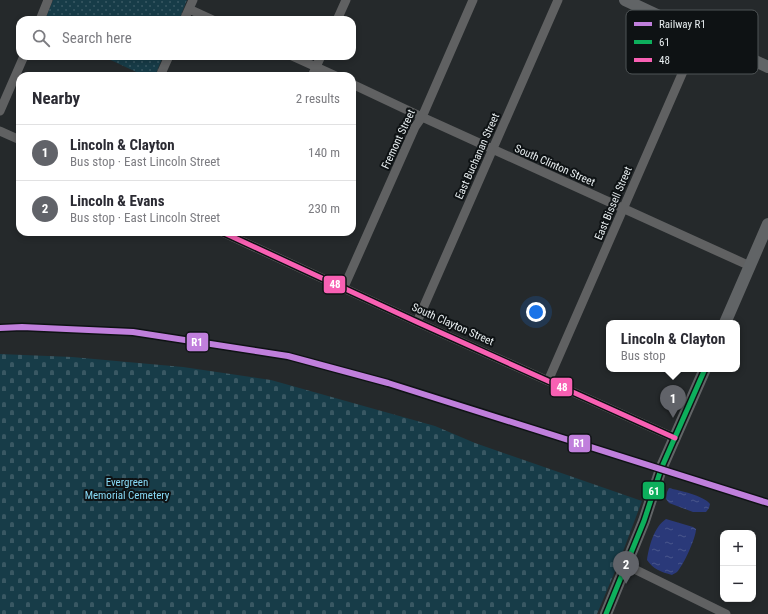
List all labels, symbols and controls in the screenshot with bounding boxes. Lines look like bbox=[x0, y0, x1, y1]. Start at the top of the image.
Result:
legend bbox=[626, 10, 758, 74]
search box bbox=[16, 16, 356, 60]
text: Railway R1 bbox=[659, 18, 706, 31]
icon: search bbox=[30, 27, 52, 49]
text: Search here bbox=[62, 29, 132, 47]
text: 61 bbox=[659, 36, 670, 49]
text: 48 bbox=[659, 54, 670, 67]
text: Nearby bbox=[32, 88, 80, 108]
text: 2 results bbox=[296, 91, 340, 106]
street label: Fremont Street bbox=[379, 107, 418, 171]
street label: East Buchanan Street bbox=[453, 111, 502, 201]
text: Lincoln & Clayton bbox=[70, 136, 175, 154]
street label: South Clinton Street bbox=[513, 142, 597, 189]
text: 1 bbox=[42, 145, 48, 160]
text: 140 m bbox=[308, 145, 340, 160]
text: Bus stop · East Lincoln Street bbox=[70, 154, 220, 169]
street label: East Bissell Street bbox=[592, 164, 635, 242]
text: Lincoln & Evans bbox=[70, 192, 165, 210]
text: 2 bbox=[42, 201, 48, 216]
text: 230 m bbox=[308, 201, 340, 216]
text: Bus stop · East Lincoln Street bbox=[70, 210, 220, 225]
line badge: 48 bbox=[323, 275, 346, 294]
text: 48 bbox=[329, 278, 341, 291]
street label: South Clayton Street bbox=[410, 301, 496, 348]
your location bbox=[526, 302, 546, 322]
popup bbox=[606, 320, 740, 372]
text: Lincoln & Clayton bbox=[621, 330, 725, 348]
line badge: R1 bbox=[186, 332, 209, 352]
text: R1 bbox=[191, 336, 203, 349]
text: Bus stop bbox=[621, 348, 666, 363]
line badge: 48 bbox=[550, 377, 573, 397]
text: 48 bbox=[556, 381, 568, 394]
pin: 1 bbox=[660, 385, 686, 418]
line badge: R1 bbox=[568, 434, 591, 453]
text: R1 bbox=[573, 437, 585, 450]
park label: Evergreen Memorial Cemetery bbox=[85, 476, 170, 502]
line badge: 61 bbox=[642, 481, 665, 500]
text: 61 bbox=[648, 485, 660, 498]
map controls bbox=[720, 530, 756, 602]
button: + bbox=[720, 530, 756, 566]
pin: 2 bbox=[613, 551, 639, 584]
button: − bbox=[720, 566, 756, 602]

